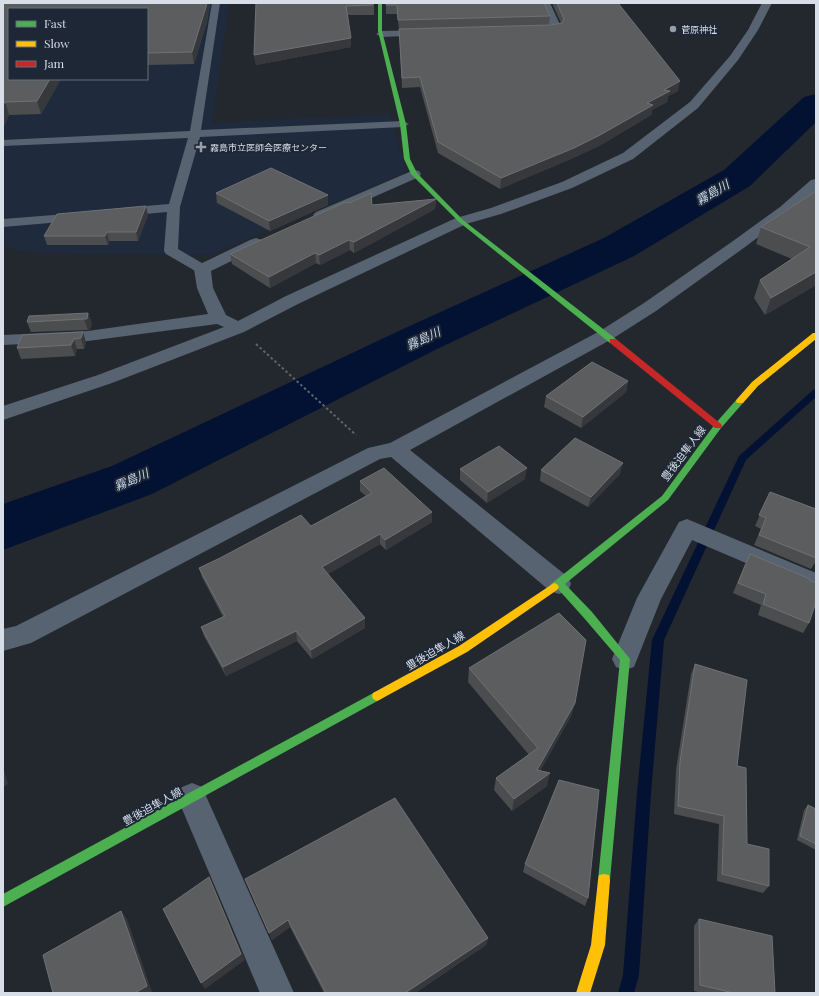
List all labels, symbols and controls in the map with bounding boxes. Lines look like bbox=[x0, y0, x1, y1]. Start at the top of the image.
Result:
legend bbox=[8, 8, 148, 80]
text: Fast bbox=[44, 15, 67, 31]
place label: 菅原神社 bbox=[681, 23, 717, 35]
marker: 菅原神社 bbox=[668, 24, 678, 34]
text: Slow bbox=[44, 35, 70, 51]
text: Jam bbox=[43, 55, 65, 71]
marker: 霧島市立医師会医療センター bbox=[195, 141, 207, 153]
place label: 霧島市立医師会医療センター bbox=[210, 141, 327, 153]
water label: 霧島川 bbox=[692, 175, 733, 208]
water label: 霧島川 bbox=[403, 322, 445, 353]
street label: 豊後迫隼人線 bbox=[657, 422, 709, 484]
water label: 霧島川 bbox=[111, 464, 153, 493]
street label: 豊後迫隼人線 bbox=[403, 627, 467, 673]
street label: 豊後迫隼人線 bbox=[120, 783, 184, 829]

